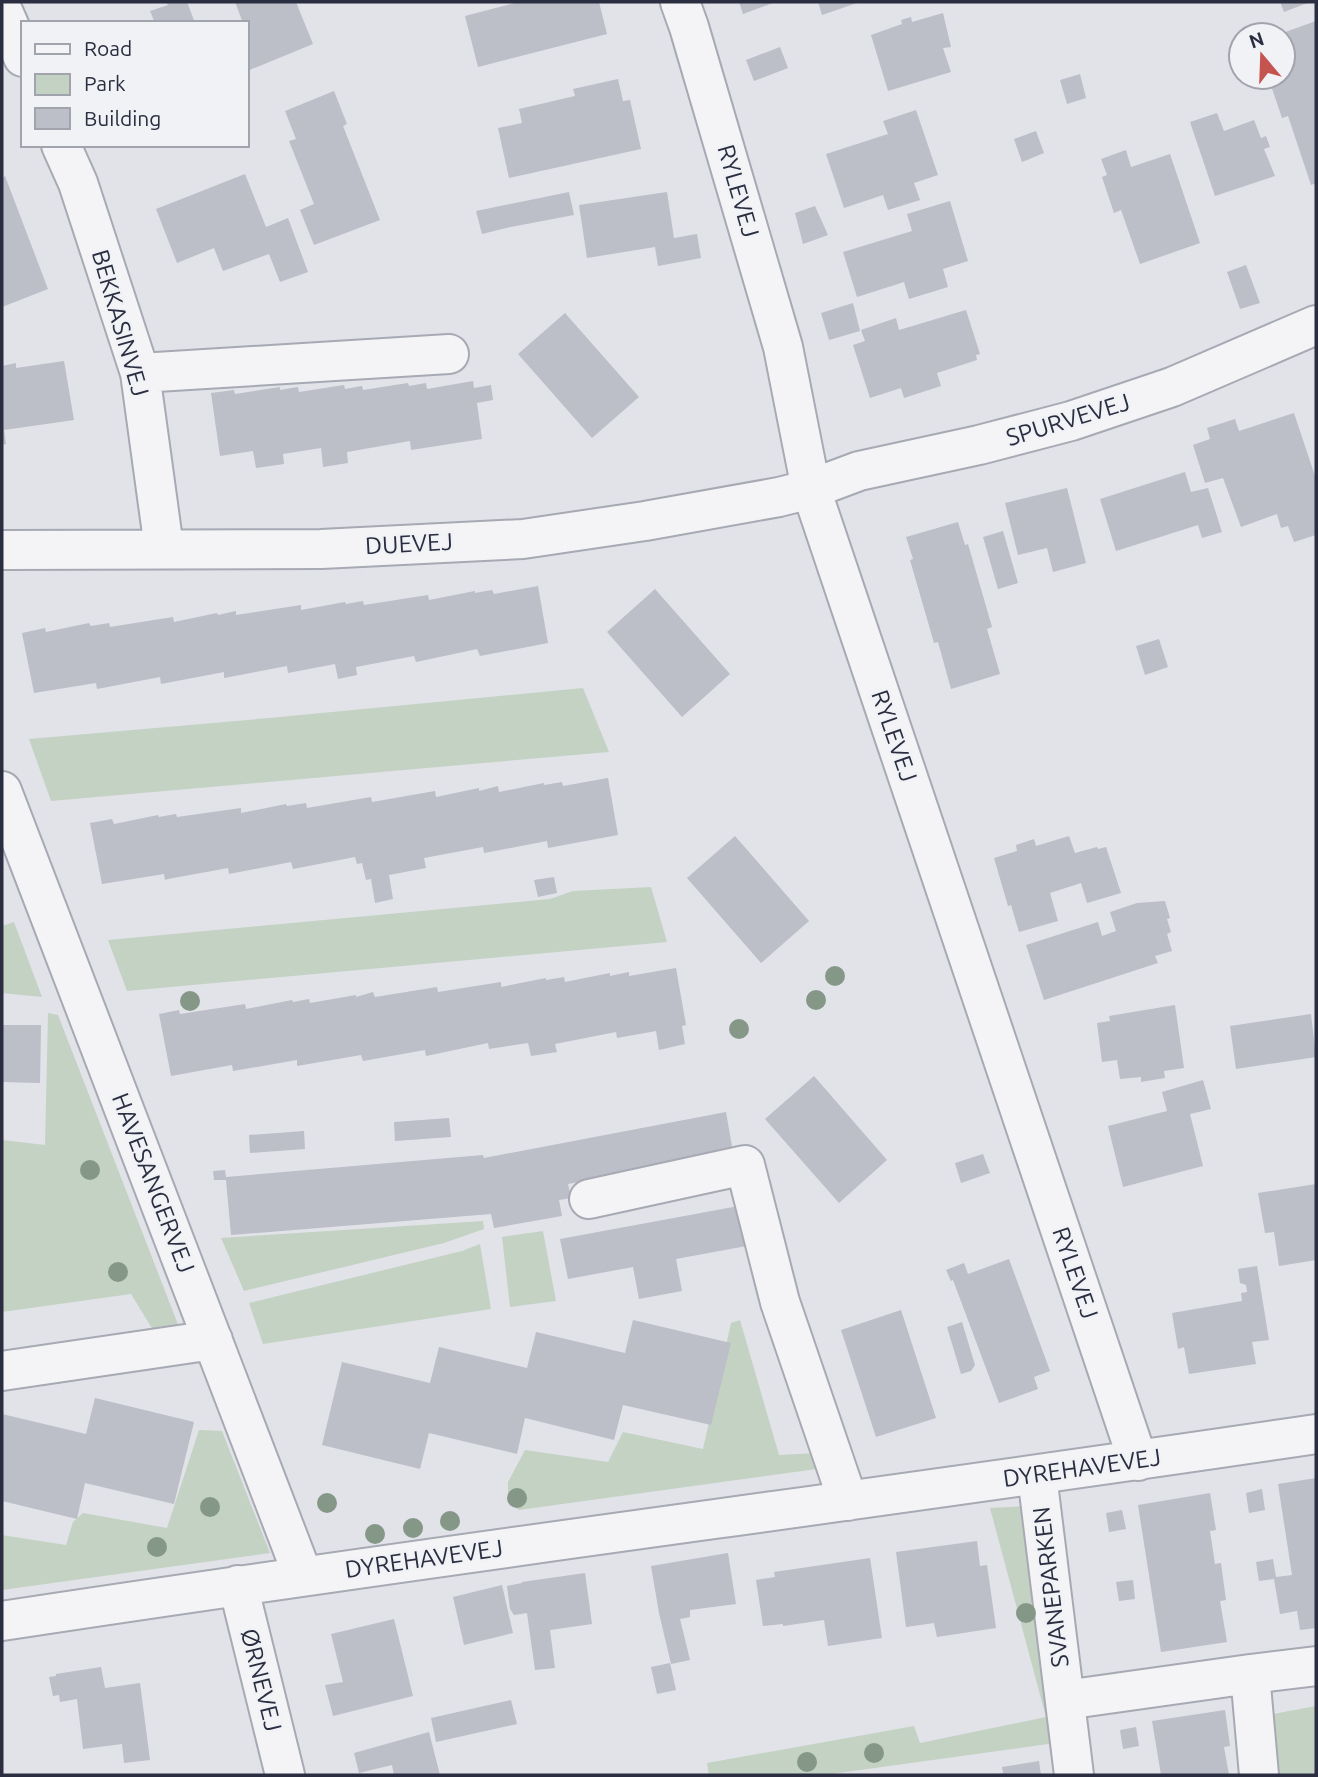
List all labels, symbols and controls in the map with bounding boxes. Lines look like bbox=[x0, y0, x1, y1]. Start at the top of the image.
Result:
legend bbox=[21, 21, 248, 147]
north arrow bbox=[1227, 21, 1297, 91]
text: N bbox=[1246, 27, 1267, 53]
text: Road bbox=[84, 36, 132, 60]
text: Park bbox=[84, 71, 126, 95]
text: Building bbox=[84, 106, 161, 130]
street label: RYLEVEJ bbox=[712, 141, 765, 240]
street label: BEKKASINVEJ bbox=[87, 246, 154, 399]
street label: SPURVEVEJ bbox=[1003, 388, 1133, 451]
street label: DUEVEJ bbox=[364, 528, 454, 559]
street label: RYLEVEJ bbox=[866, 686, 923, 785]
street label: HAVESANGERVEJ bbox=[107, 1089, 200, 1277]
street label: RYLEVEJ bbox=[1047, 1223, 1104, 1322]
street label: DYREHAVEVEJ bbox=[1001, 1443, 1163, 1492]
street label: SVANEPARKEN bbox=[1027, 1505, 1074, 1669]
street label: DYREHAVEVEJ bbox=[343, 1534, 505, 1583]
street label: ØRNEVEJ bbox=[236, 1626, 287, 1734]

